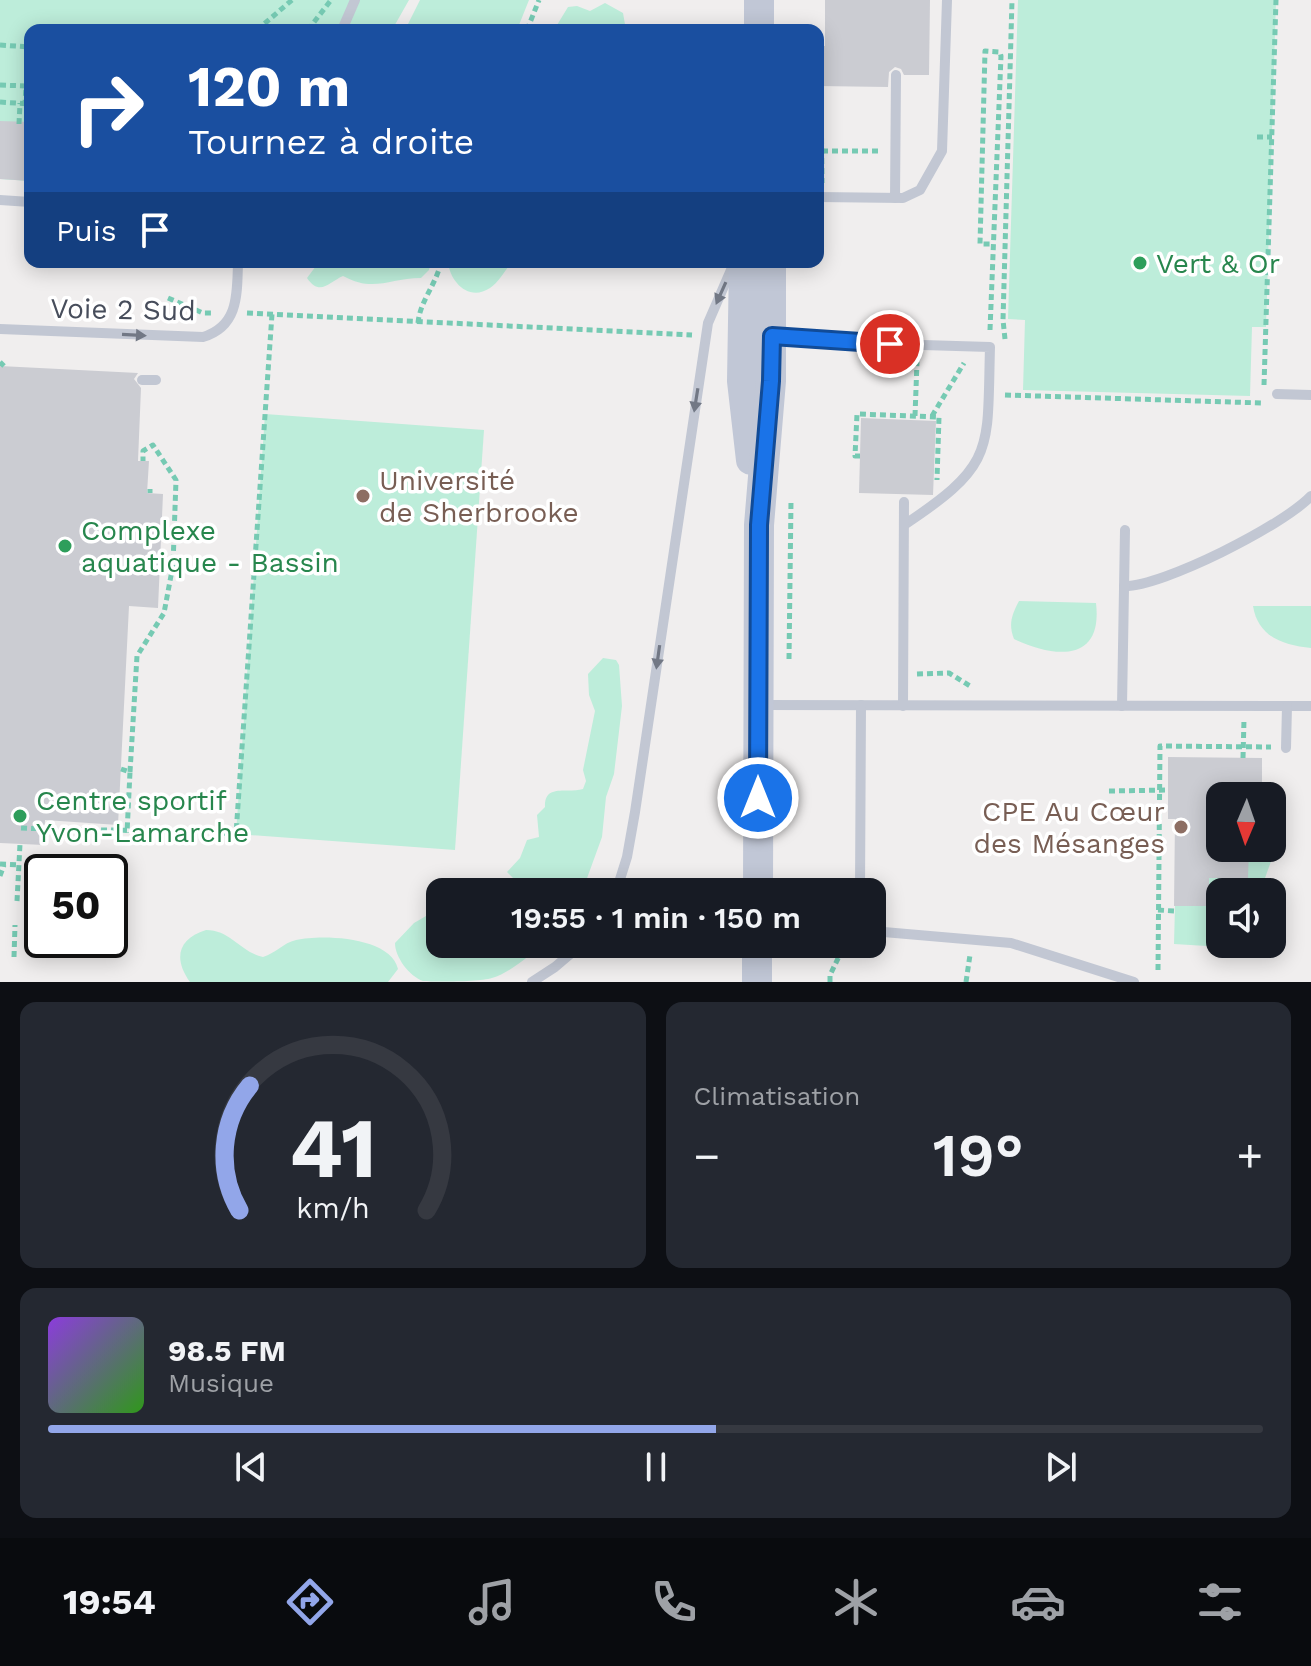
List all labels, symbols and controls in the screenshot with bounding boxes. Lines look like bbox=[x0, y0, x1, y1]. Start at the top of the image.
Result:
text: 120 m bbox=[188, 54, 350, 120]
icon: right bbox=[56, 56, 160, 160]
text: Tournez à droite bbox=[188, 121, 474, 163]
icon: arrive bbox=[133, 208, 177, 252]
text: Puis bbox=[56, 213, 117, 248]
place label: Vert & Or bbox=[1156, 247, 1280, 280]
marker: Vert & Or bbox=[1131, 254, 1149, 272]
one-way arrow bbox=[715, 281, 728, 304]
street label: Voie 2 Sud bbox=[50, 292, 196, 327]
pin bbox=[856, 310, 924, 378]
icon: arrive bbox=[868, 322, 912, 366]
one-way arrow bbox=[122, 329, 147, 342]
one-way arrow bbox=[689, 388, 702, 413]
place label: Université de Sherbrooke bbox=[379, 464, 579, 529]
marker: Université de Sherbrooke bbox=[354, 487, 372, 505]
place label: Complexe aquatique - Bassin bbox=[81, 514, 339, 579]
marker: Complexe aquatique - Bassin bbox=[56, 537, 74, 555]
one-way arrow bbox=[651, 645, 664, 670]
position arrow bbox=[716, 756, 800, 840]
north arrow bbox=[1206, 782, 1286, 862]
map controls bbox=[1206, 782, 1286, 958]
place label: Centre sportif Yvon-Lamarche bbox=[36, 784, 249, 849]
place label: CPE Au Cœur des Mésanges bbox=[973, 795, 1165, 860]
marker: Centre sportif Yvon-Lamarche bbox=[11, 807, 29, 825]
marker: CPE Au Cœur des Mésanges bbox=[1172, 818, 1190, 836]
speed limit sign: 50 bbox=[24, 854, 128, 958]
button: sound bbox=[1206, 878, 1286, 958]
text: 19:55 · 1 min · 150 m bbox=[511, 900, 801, 935]
text: Climatisation bbox=[694, 1081, 860, 1111]
text: 41 bbox=[289, 1100, 377, 1197]
text: 19° bbox=[933, 1120, 1024, 1191]
text: − bbox=[694, 1130, 720, 1182]
text: + bbox=[1236, 1130, 1263, 1182]
text: km/h bbox=[296, 1191, 370, 1225]
text: 98.5 FM bbox=[168, 1333, 286, 1368]
text: Musique bbox=[168, 1368, 274, 1398]
icon: previous bbox=[229, 1445, 273, 1489]
icon: pause bbox=[634, 1445, 678, 1489]
icon: next bbox=[1039, 1445, 1083, 1489]
icon: directions bbox=[282, 1574, 338, 1630]
icon: music bbox=[464, 1574, 520, 1630]
icon: phone bbox=[646, 1574, 702, 1630]
icon: climate bbox=[828, 1574, 884, 1630]
icon: car bbox=[1010, 1574, 1066, 1630]
icon: filters bbox=[1192, 1574, 1248, 1630]
text: 19:54 bbox=[63, 1581, 156, 1623]

